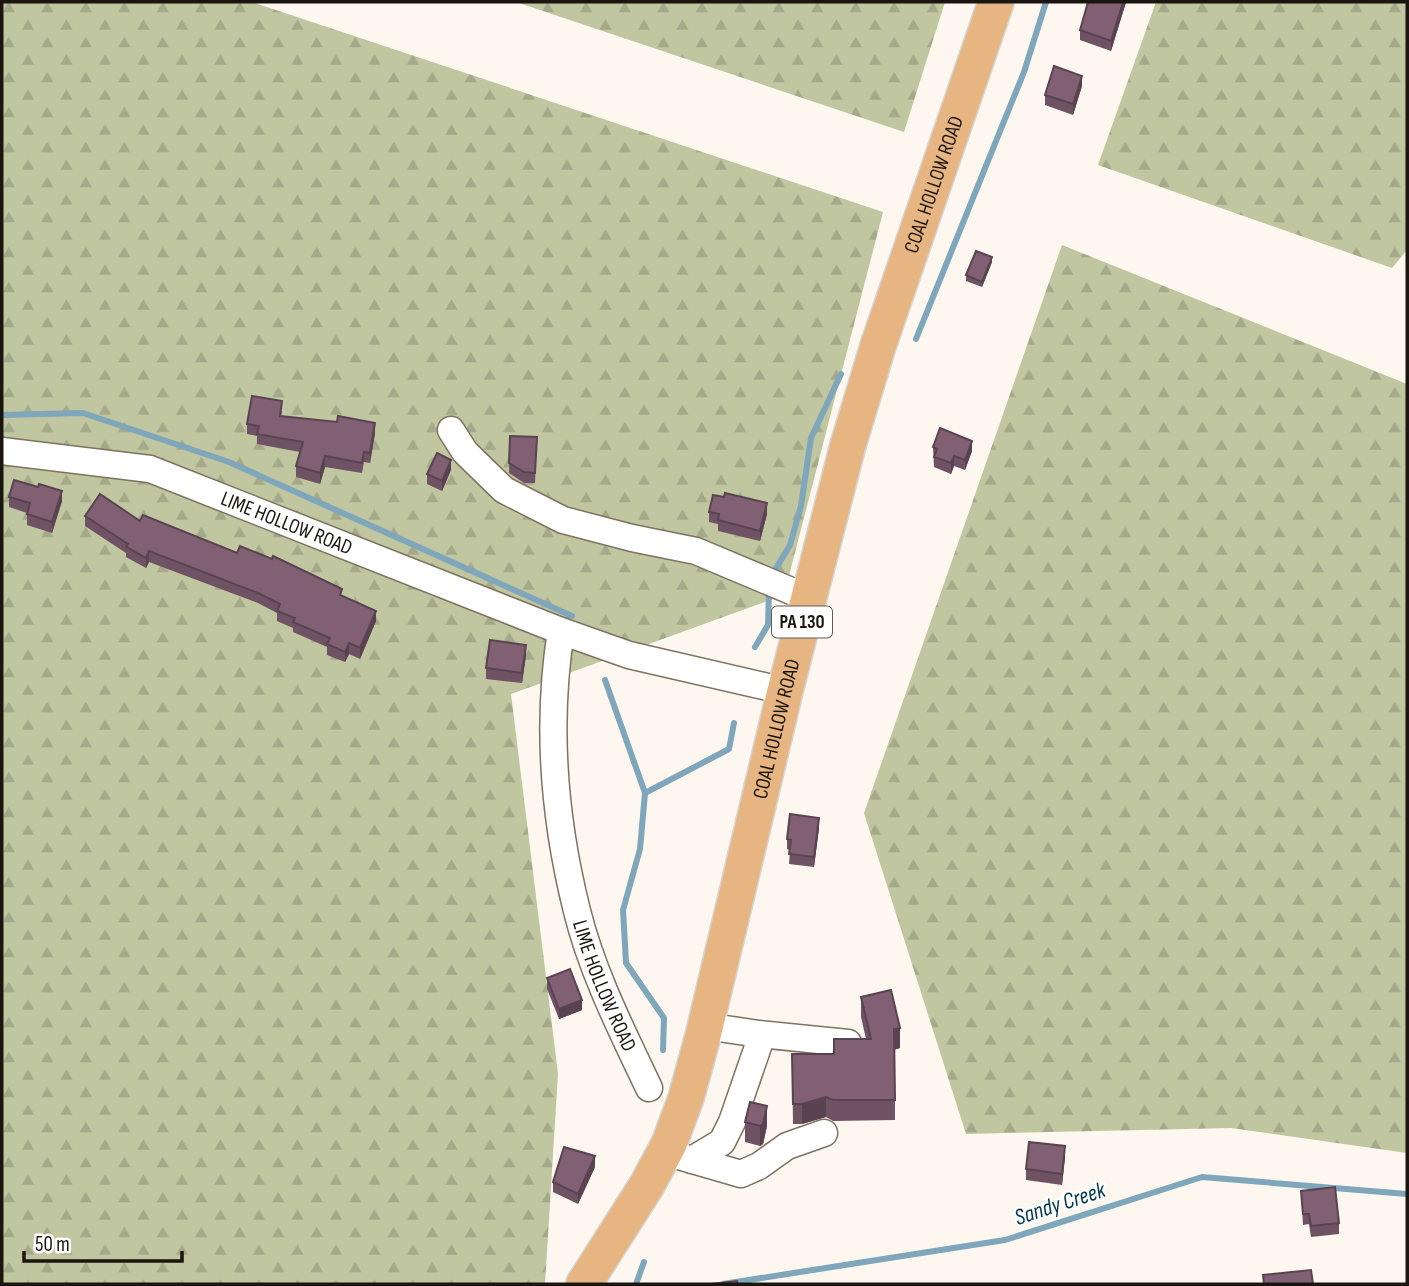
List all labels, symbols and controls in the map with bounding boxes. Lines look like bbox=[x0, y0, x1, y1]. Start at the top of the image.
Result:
street label: COAL HOLLOW ROAD bbox=[898, 113, 968, 256]
street label: LIME HOLLOW ROAD bbox=[217, 486, 356, 560]
road number: PA 130 bbox=[772, 607, 832, 638]
street label: COAL HOLLOW ROAD bbox=[747, 656, 805, 801]
street label: LIME HOLLOW ROAD bbox=[567, 917, 642, 1055]
water label: Sandy Creek bbox=[1011, 1176, 1110, 1232]
scale bar bbox=[24, 1220, 182, 1264]
text: 50 m bbox=[35, 1232, 70, 1257]

